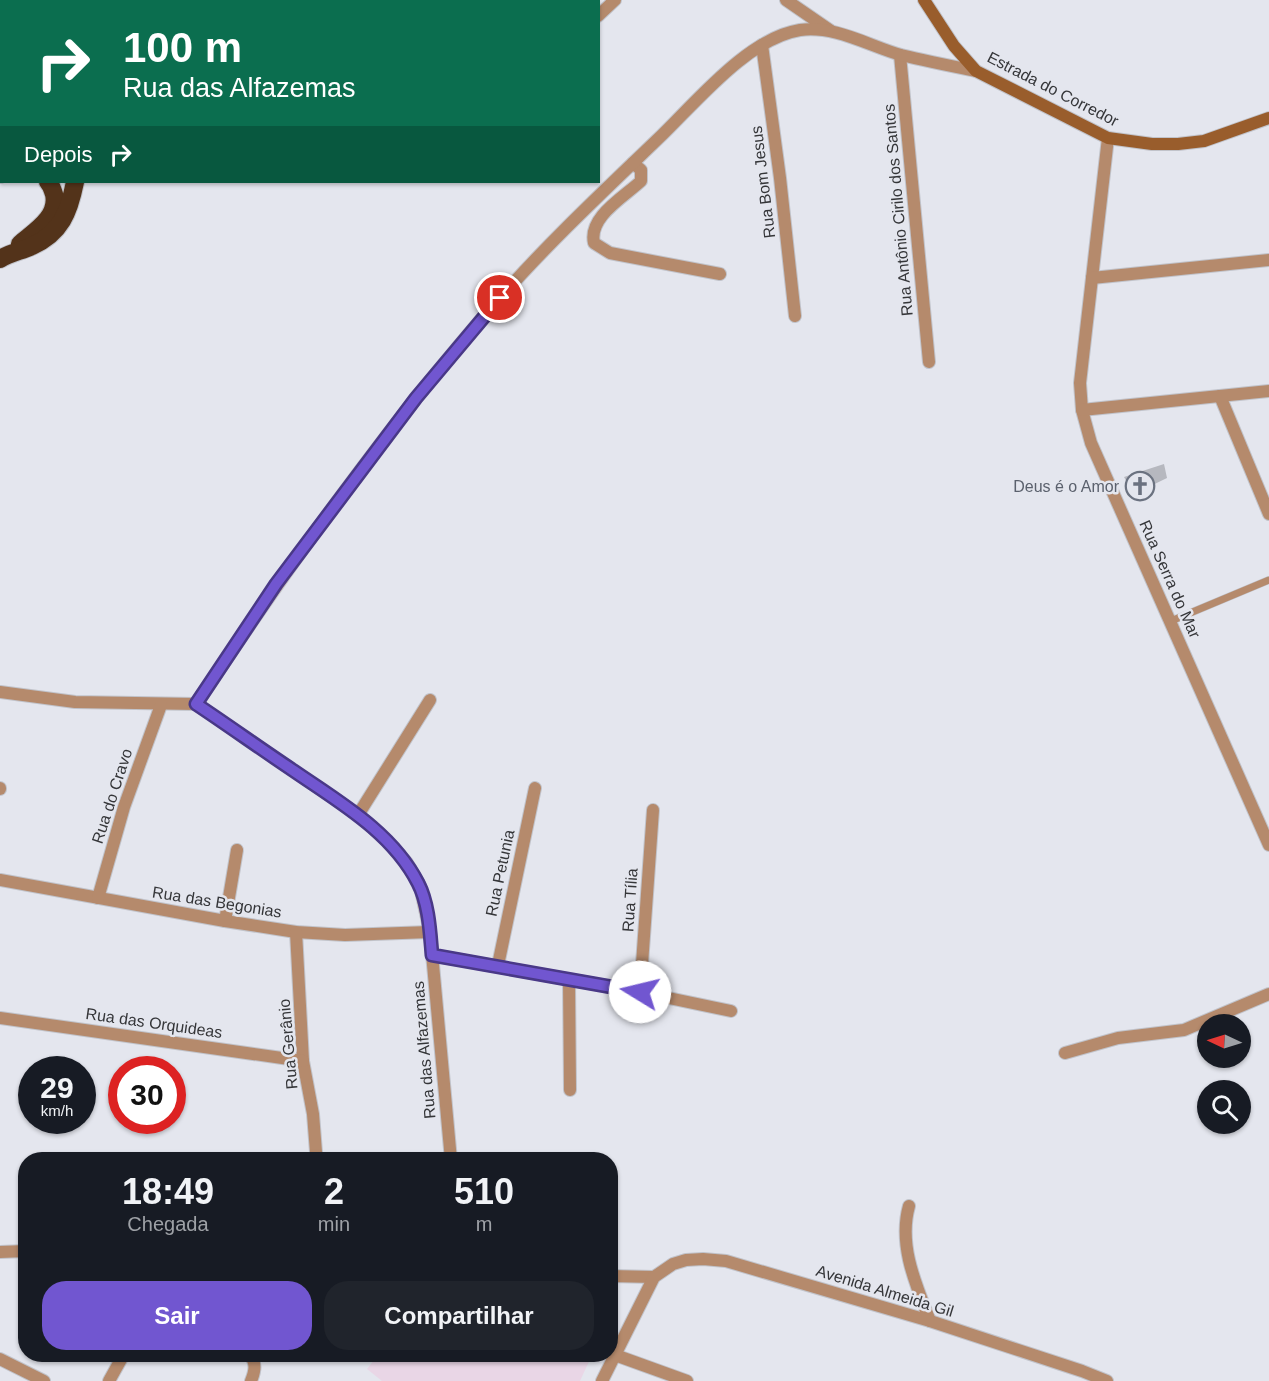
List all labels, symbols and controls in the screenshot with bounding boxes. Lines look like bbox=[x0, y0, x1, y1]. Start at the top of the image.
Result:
icon: right bbox=[24, 24, 102, 102]
text: 100 m bbox=[123, 24, 242, 71]
street label: Estrada do Corredor bbox=[985, 49, 1122, 130]
text: Rua das Alfazemas bbox=[123, 73, 356, 103]
street label: Rua Antônio Cirilo dos Santos bbox=[880, 103, 916, 317]
street label: Rua Bom Jesus bbox=[748, 125, 778, 239]
icon: right bbox=[104, 138, 137, 171]
text: Depois bbox=[24, 142, 92, 167]
pin bbox=[474, 272, 525, 323]
icon: arrive bbox=[483, 281, 516, 314]
church icon: Deus é o Amor bbox=[1124, 470, 1156, 502]
place label: Deus é o Amor bbox=[1013, 478, 1120, 495]
street label: Rua Serra do Mar bbox=[1136, 517, 1204, 641]
street label: Rua do Cravo bbox=[89, 746, 135, 846]
street label: Rua Petunia bbox=[483, 828, 517, 918]
street label: Rua Tília bbox=[619, 868, 641, 932]
street label: Rua das Begonias bbox=[151, 883, 283, 921]
position arrow bbox=[608, 960, 672, 1024]
street label: Rua das Alfazemas bbox=[410, 981, 438, 1119]
street label: Rua Gerânio bbox=[276, 998, 300, 1090]
street label: Rua das Orquideas bbox=[85, 1005, 223, 1041]
north arrow bbox=[1197, 1014, 1251, 1068]
map controls bbox=[1197, 1014, 1251, 1134]
speed limit sign: 30 bbox=[108, 1056, 186, 1134]
text: 29 bbox=[40, 1071, 74, 1104]
button: search bbox=[1197, 1080, 1251, 1134]
text: km/h bbox=[41, 1102, 73, 1119]
text: 18:49 bbox=[122, 1171, 214, 1212]
text: 2 bbox=[324, 1171, 344, 1212]
text: 510 bbox=[454, 1171, 514, 1212]
text: Chegada bbox=[127, 1213, 209, 1235]
text: min bbox=[318, 1213, 350, 1235]
text: m bbox=[476, 1213, 492, 1235]
street label: Avenida Almeida Gil bbox=[814, 1262, 956, 1320]
button: Sair bbox=[42, 1281, 312, 1350]
button: Compartilhar bbox=[324, 1281, 594, 1350]

